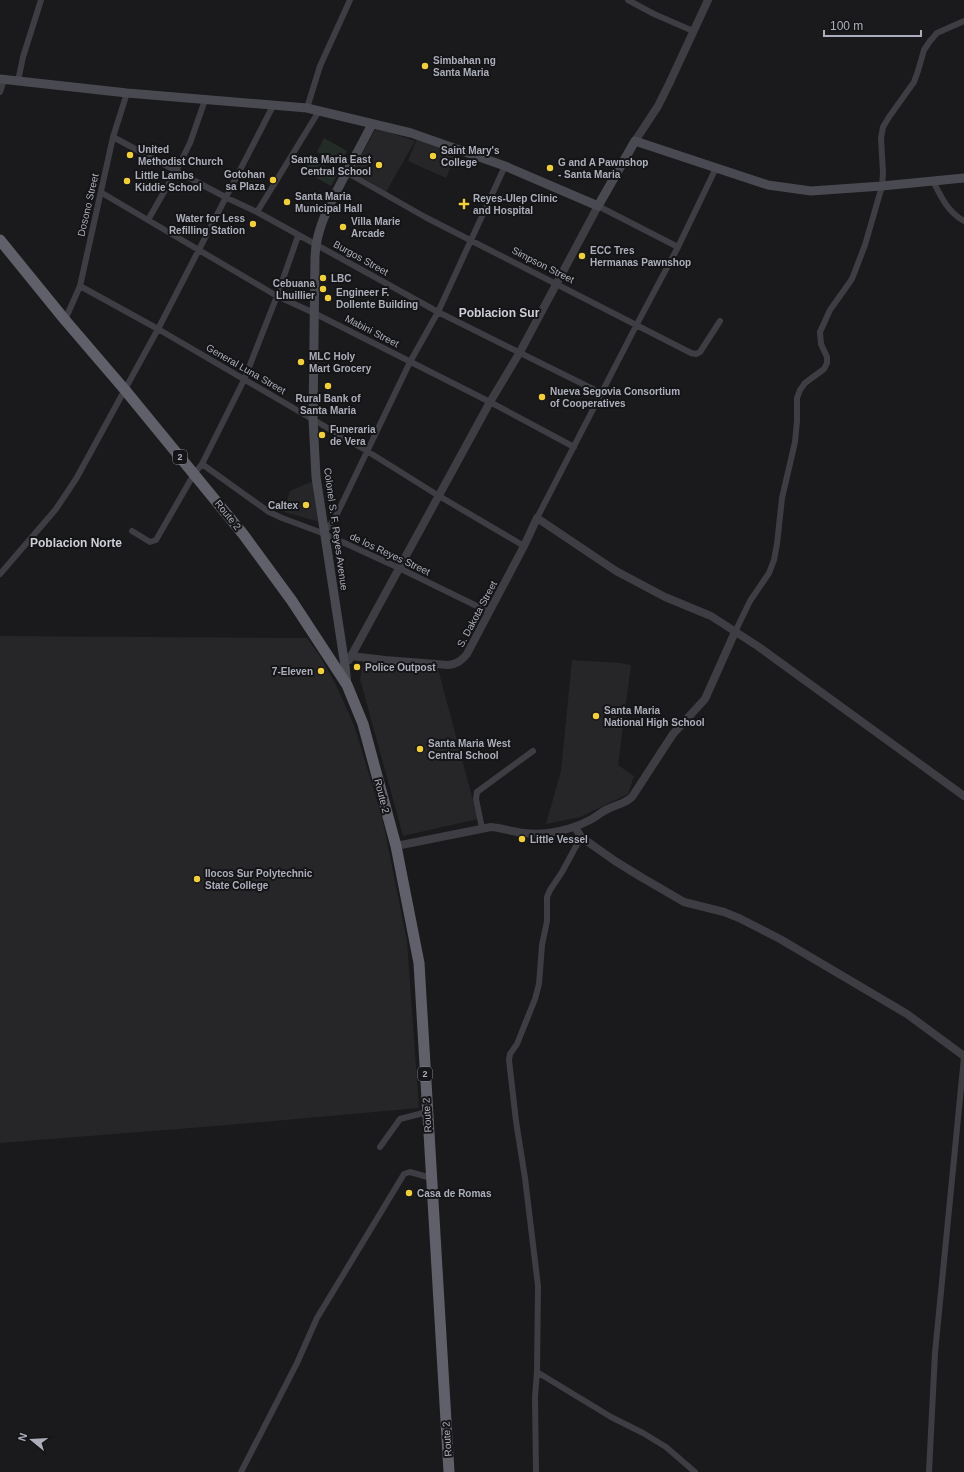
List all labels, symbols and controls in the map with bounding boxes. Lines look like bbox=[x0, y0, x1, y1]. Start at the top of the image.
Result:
scale bar bbox=[824, 12, 921, 38]
text: 100 m bbox=[830, 19, 863, 33]
place label: Simbahan ng Santa Maria bbox=[433, 55, 496, 78]
marker: Simbahan ng Santa Maria bbox=[420, 61, 430, 71]
place label: United Methodist Church bbox=[138, 144, 223, 167]
place label: Saint Mary's College bbox=[441, 145, 500, 168]
marker: United Methodist Church bbox=[125, 150, 135, 160]
marker: Saint Mary's College bbox=[428, 151, 438, 161]
place label: Santa Maria East Central School bbox=[291, 154, 372, 177]
place label: G and A Pawnshop - Santa Maria bbox=[558, 157, 648, 180]
marker: Santa Maria East Central School bbox=[374, 160, 384, 170]
marker: G and A Pawnshop - Santa Maria bbox=[545, 163, 555, 173]
place label: Gotohan sa Plaza bbox=[224, 169, 265, 192]
place label: Little Lambs Kiddie School bbox=[135, 170, 202, 193]
street label: Dosono Street bbox=[75, 172, 101, 237]
marker: Gotohan sa Plaza bbox=[268, 175, 278, 185]
marker: Little Lambs Kiddie School bbox=[122, 176, 132, 186]
place label: Santa Maria Municipal Hall bbox=[295, 191, 362, 214]
place label: Reyes-Ulep Clinic and Hospital bbox=[473, 193, 558, 216]
marker: Santa Maria Municipal Hall bbox=[282, 197, 292, 207]
marker: Reyes-Ulep Clinic and Hospital bbox=[458, 198, 470, 210]
place label: Water for Less Refilling Station bbox=[169, 213, 245, 236]
place label: Villa Marie Arcade bbox=[351, 216, 401, 239]
marker: Water for Less Refilling Station bbox=[248, 219, 258, 229]
marker: Villa Marie Arcade bbox=[338, 222, 348, 232]
street label: Burgos Street bbox=[332, 238, 391, 278]
street label: Simpson Street bbox=[510, 245, 576, 286]
place label: ECC Tres Hermanas Pawnshop bbox=[590, 245, 691, 268]
marker: ECC Tres Hermanas Pawnshop bbox=[577, 251, 587, 261]
marker: LBC bbox=[318, 273, 328, 283]
place label: LBC bbox=[331, 273, 352, 284]
place label: Cebuana Lhuillier bbox=[273, 278, 315, 301]
marker: Cebuana Lhuillier bbox=[318, 284, 328, 294]
place label: Engineer F. Dollente Building bbox=[336, 287, 418, 310]
marker: Engineer F. Dollente Building bbox=[323, 293, 333, 303]
district label: Poblacion Sur bbox=[459, 306, 540, 320]
street label: Mabini Street bbox=[343, 313, 401, 349]
street label: General Luna Street bbox=[204, 342, 288, 396]
place label: MLC Holy Mart Grocery bbox=[309, 351, 372, 374]
marker: MLC Holy Mart Grocery bbox=[296, 357, 306, 367]
marker: Rural Bank of Santa Maria bbox=[323, 381, 333, 391]
place label: Nueva Segovia Consortium of Cooperatives bbox=[550, 386, 680, 409]
marker: Nueva Segovia Consortium of Cooperatives bbox=[537, 392, 547, 402]
place label: Rural Bank of Santa Maria bbox=[295, 393, 361, 416]
place label: Funeraria de Vera bbox=[330, 424, 376, 447]
marker: Funeraria de Vera bbox=[317, 430, 327, 440]
road number: 2 bbox=[173, 450, 187, 464]
street label: Colonel S. F. Reyes Avenue bbox=[322, 467, 350, 591]
street label: Route 2 bbox=[213, 498, 244, 532]
place label: Caltex bbox=[268, 500, 298, 511]
marker: Caltex bbox=[301, 500, 311, 510]
street label: de los Reyes Street bbox=[348, 531, 432, 578]
district label: Poblacion Norte bbox=[30, 536, 122, 550]
street label: S. Dakota Street bbox=[455, 579, 499, 649]
marker: Police Outpost bbox=[352, 662, 362, 672]
place label: Police Outpost bbox=[365, 662, 436, 673]
place label: 7-Eleven bbox=[272, 666, 313, 677]
marker: 7-Eleven bbox=[316, 666, 326, 676]
place label: Santa Maria National High School bbox=[604, 705, 705, 728]
marker: Santa Maria National High School bbox=[591, 711, 601, 721]
place label: Santa Maria West Central School bbox=[428, 738, 511, 761]
marker: Santa Maria West Central School bbox=[415, 744, 425, 754]
street label: Route 2 bbox=[372, 778, 392, 815]
marker: Little Vessel bbox=[517, 834, 527, 844]
place label: Little Vessel bbox=[530, 834, 588, 845]
place label: Ilocos Sur Polytechnic State College bbox=[205, 868, 313, 891]
marker: Ilocos Sur Polytechnic State College bbox=[192, 874, 202, 884]
road number: 2 bbox=[418, 1067, 432, 1081]
street label: Route 2 bbox=[421, 1097, 433, 1133]
marker: Casa de Romas bbox=[404, 1188, 414, 1198]
place label: Casa de Romas bbox=[417, 1188, 492, 1199]
north arrow bbox=[12, 1420, 52, 1460]
street label: Route 2 bbox=[440, 1421, 454, 1457]
text: N bbox=[16, 1431, 29, 1443]

